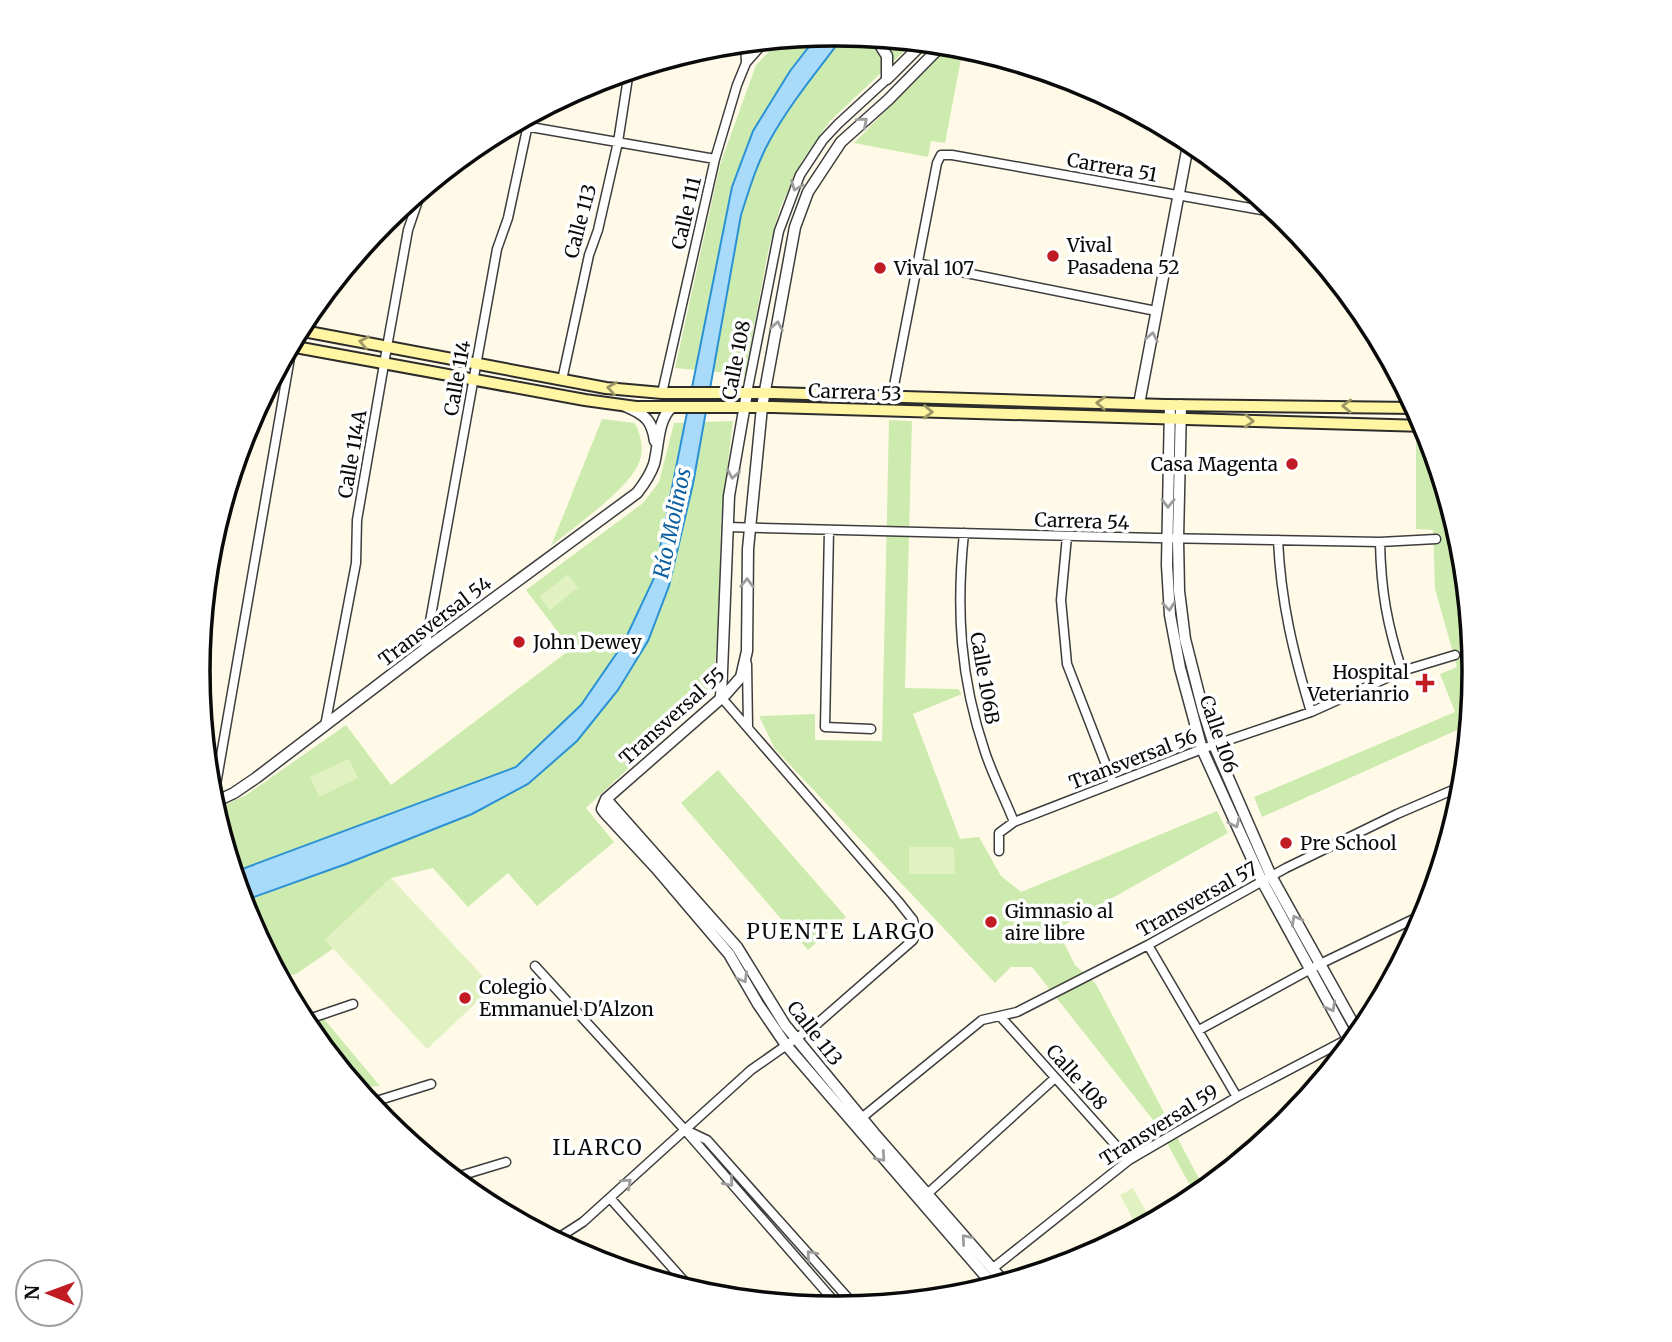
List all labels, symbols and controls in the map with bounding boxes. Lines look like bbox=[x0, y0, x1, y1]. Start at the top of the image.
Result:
one-way arrow bbox=[855, 118, 868, 130]
street label: Carrera 51 bbox=[1065, 147, 1159, 187]
street label: Calle 111 bbox=[666, 174, 706, 252]
one-way arrow bbox=[790, 179, 804, 191]
street label: Calle 113 bbox=[559, 181, 601, 261]
place label: Vival Pasadena 52 bbox=[1066, 233, 1180, 279]
marker: Vival Pasadena 52 bbox=[1045, 248, 1061, 264]
place label: Vival 107 bbox=[893, 256, 974, 280]
marker: Vival 107 bbox=[872, 260, 888, 276]
street label: Calle 108 bbox=[717, 318, 755, 402]
one-way arrow bbox=[769, 320, 784, 332]
one-way arrow bbox=[1143, 331, 1158, 343]
one-way arrow bbox=[358, 336, 370, 351]
street label: Calle 114 bbox=[439, 338, 475, 418]
street label: Carrera 53 bbox=[808, 378, 902, 406]
one-way arrow bbox=[606, 381, 618, 396]
one-way arrow bbox=[1096, 395, 1107, 410]
one-way arrow bbox=[1341, 398, 1351, 414]
one-way arrow bbox=[923, 404, 934, 419]
street label: Calle 114A bbox=[332, 407, 372, 500]
one-way arrow bbox=[1244, 414, 1255, 429]
place label: Casa Magenta bbox=[1151, 452, 1278, 476]
marker: Casa Magenta bbox=[1284, 456, 1300, 472]
water label: Río Molinos bbox=[647, 465, 697, 581]
one-way arrow bbox=[726, 468, 741, 479]
one-way arrow bbox=[1160, 498, 1175, 509]
street label: Carrera 54 bbox=[1034, 507, 1130, 535]
street label: Transversal 54 bbox=[374, 571, 496, 671]
one-way arrow bbox=[739, 577, 755, 588]
one-way arrow bbox=[1162, 600, 1177, 612]
place label: John Dewey bbox=[532, 630, 642, 654]
street label: Calle 106B bbox=[965, 630, 1005, 726]
marker: John Dewey bbox=[511, 634, 527, 650]
place label: Hospital Veterianrio bbox=[1306, 660, 1409, 706]
street label: Transversal 55 bbox=[614, 662, 730, 770]
marker: Hospital Veterianrio bbox=[1415, 673, 1435, 693]
street label: Calle 106 bbox=[1195, 692, 1243, 776]
street label: Transversal 56 bbox=[1066, 724, 1200, 794]
one-way arrow bbox=[1227, 816, 1241, 828]
place label: Pre School bbox=[1300, 831, 1397, 855]
marker: Pre School bbox=[1278, 835, 1294, 851]
street label: Transversal 57 bbox=[1133, 856, 1262, 942]
place label: Gimnasio al aire libre bbox=[1005, 899, 1114, 945]
marker: Gimnasio al aire libre bbox=[983, 914, 999, 930]
one-way arrow bbox=[1290, 915, 1304, 927]
district label: PUENTE LARGO bbox=[746, 918, 936, 945]
one-way arrow bbox=[735, 970, 748, 983]
place label: Colegio Emmanuel D'Alzon bbox=[479, 975, 654, 1021]
marker: Colegio Emmanuel D'Alzon bbox=[457, 990, 473, 1006]
street label: Calle 113 bbox=[782, 996, 848, 1070]
one-way arrow bbox=[1322, 999, 1336, 1012]
street label: Calle 108 bbox=[1041, 1039, 1113, 1115]
street label: Transversal 59 bbox=[1096, 1079, 1222, 1171]
district label: ILARCO bbox=[552, 1134, 644, 1161]
one-way arrow bbox=[873, 1149, 886, 1162]
one-way arrow bbox=[721, 1174, 733, 1187]
one-way arrow bbox=[619, 1179, 632, 1191]
one-way arrow bbox=[962, 1234, 974, 1247]
one-way arrow bbox=[807, 1251, 819, 1264]
north arrow bbox=[14, 1258, 84, 1328]
text: N bbox=[20, 1285, 44, 1300]

